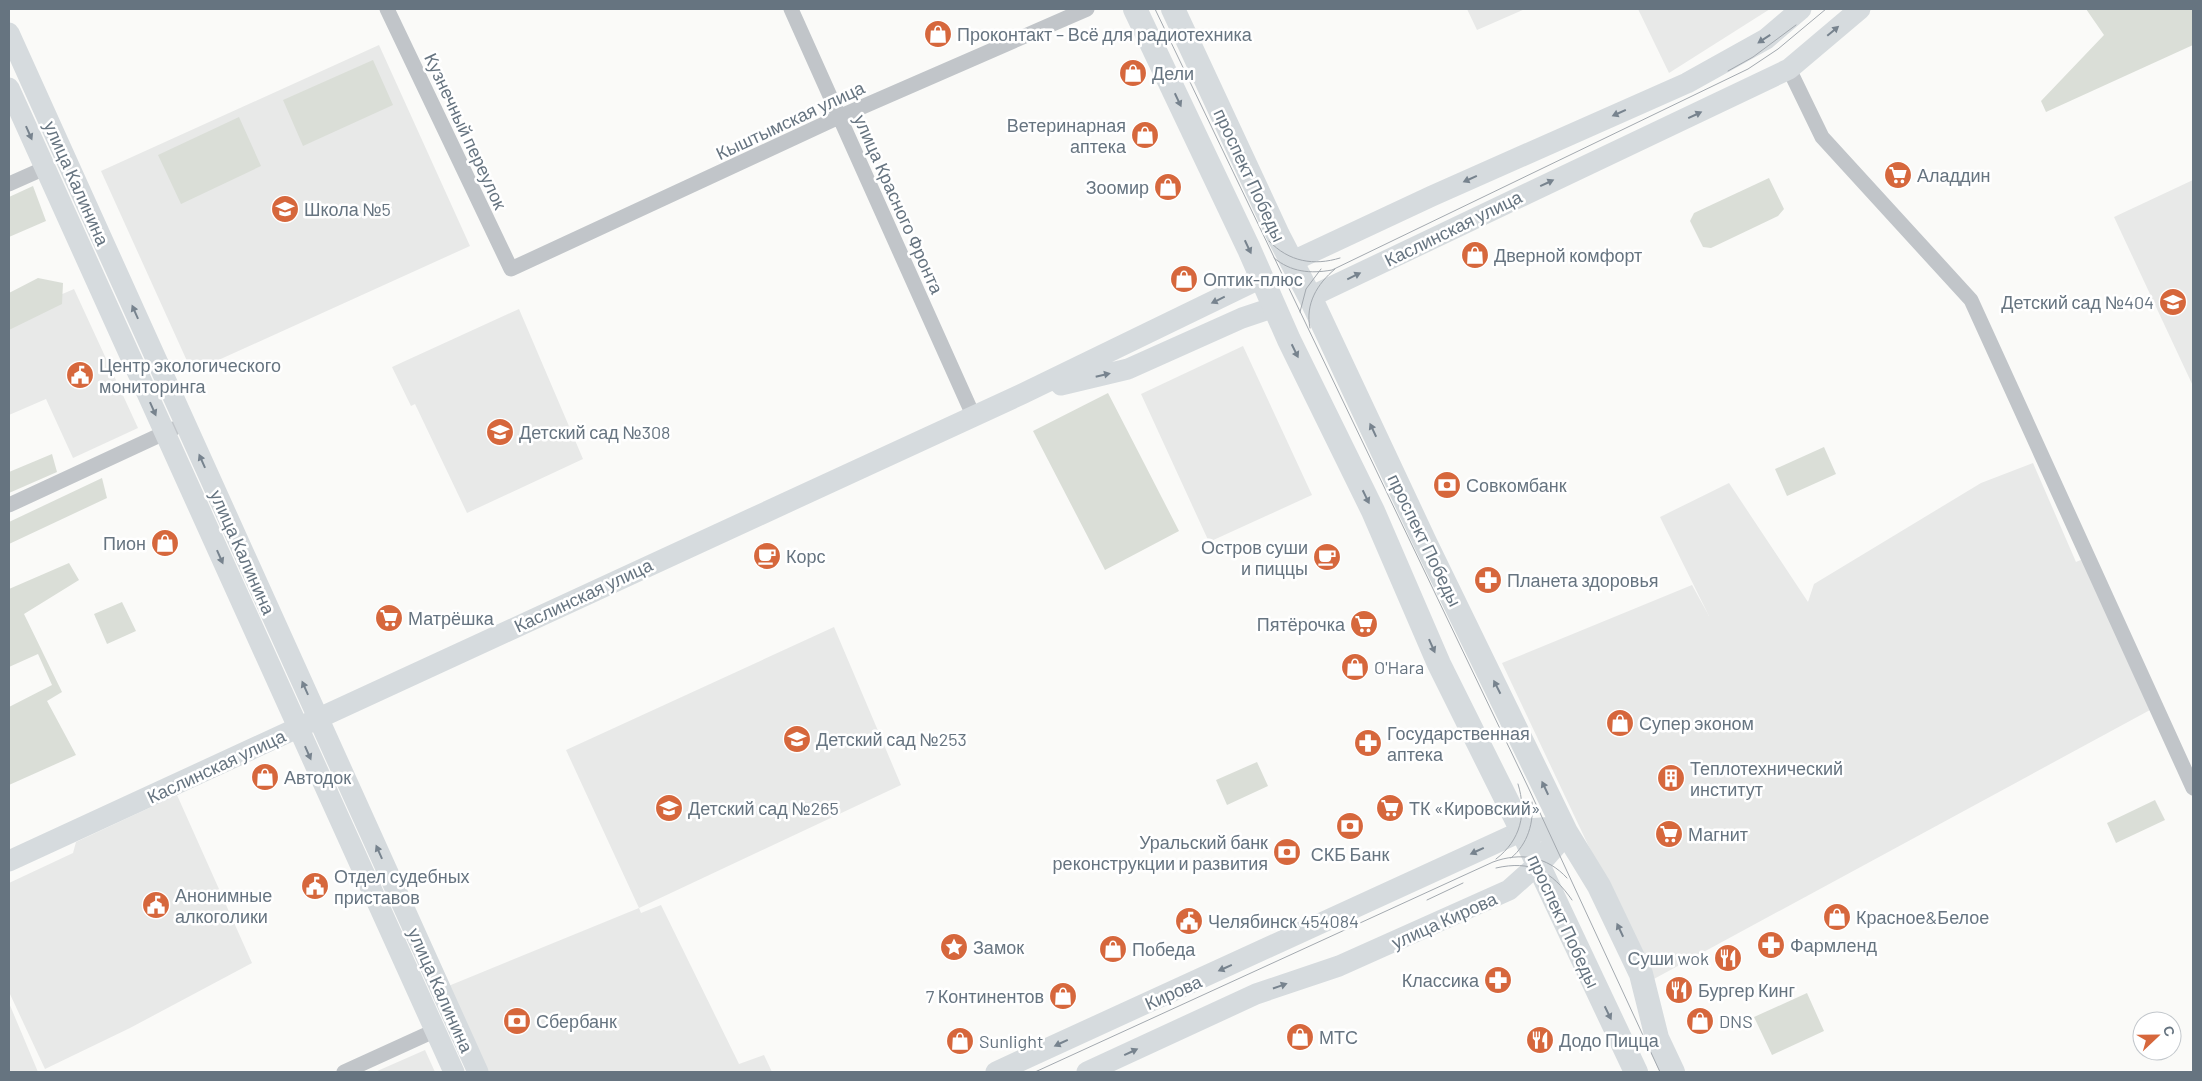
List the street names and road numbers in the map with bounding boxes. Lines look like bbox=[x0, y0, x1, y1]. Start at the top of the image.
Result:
street label: Кузнечный переулок bbox=[420, 49, 512, 213]
street label: Кыштымская улица bbox=[712, 75, 869, 164]
street label: проспект Победы bbox=[1209, 105, 1291, 245]
street label: улица Красного Фронта bbox=[849, 111, 949, 298]
street label: улица Калинина bbox=[40, 117, 115, 250]
street label: Каслинская улица bbox=[1381, 185, 1526, 271]
street label: проспект Победы bbox=[1383, 470, 1467, 610]
street label: улица Калинина bbox=[206, 486, 281, 619]
street label: Каслинская улица bbox=[510, 553, 657, 637]
street label: Каслинская улица bbox=[143, 724, 290, 808]
street label: проспект Победы bbox=[1523, 851, 1605, 991]
street label: улица Кирова bbox=[1388, 887, 1501, 953]
street label: улица Калинина bbox=[404, 924, 479, 1057]
street label: Кирова bbox=[1141, 969, 1206, 1014]

